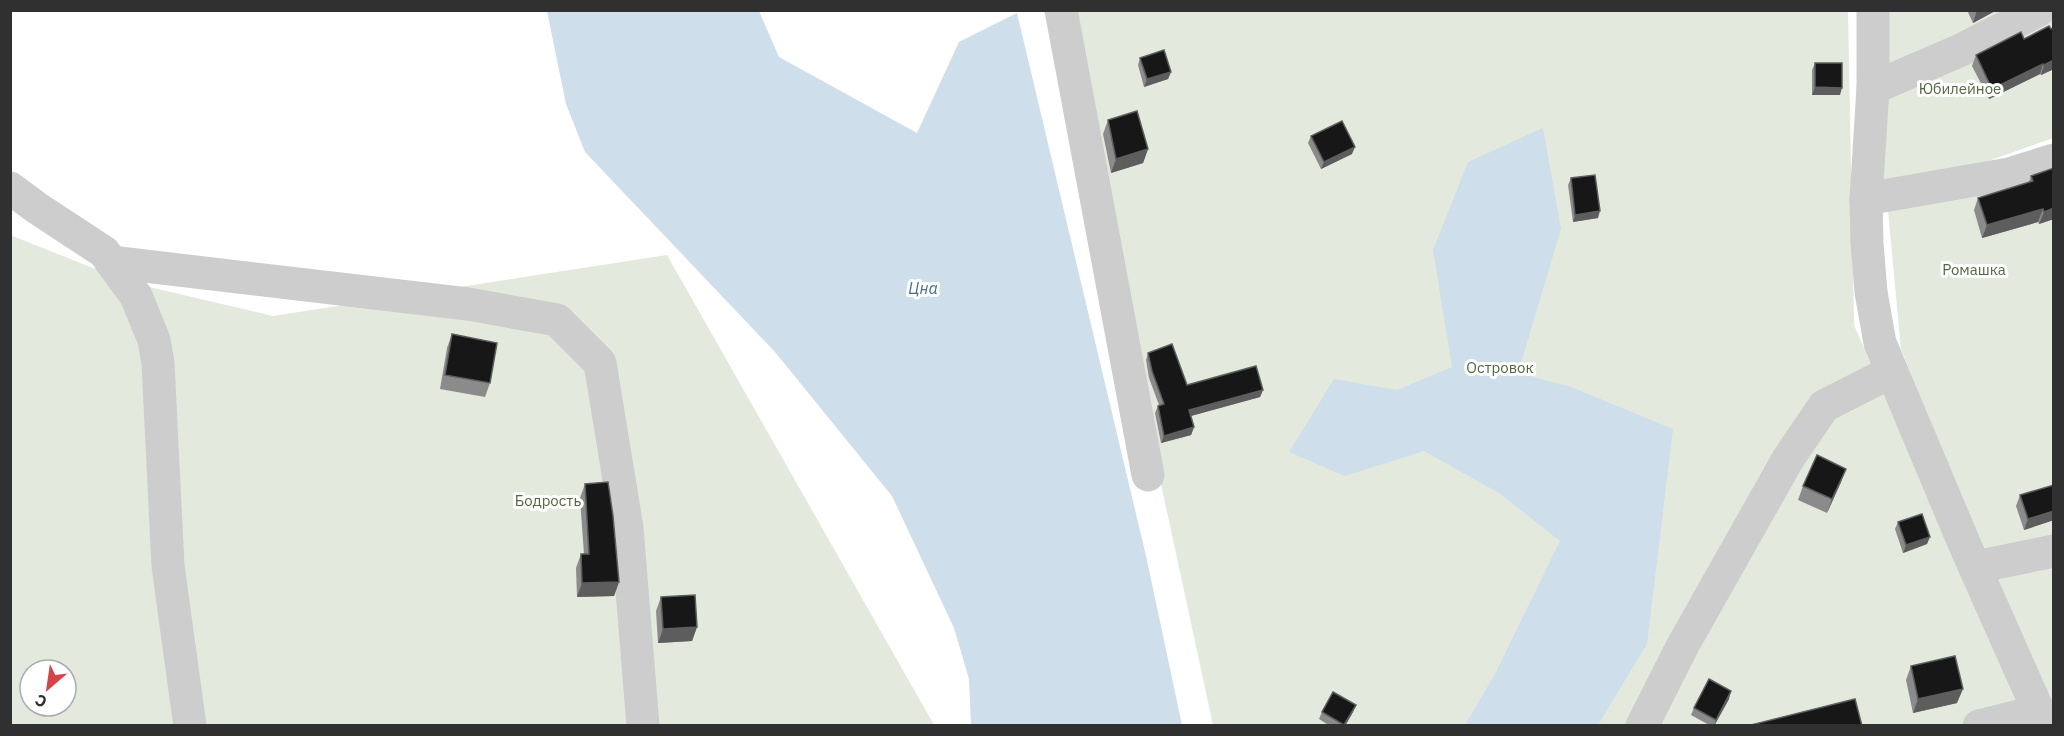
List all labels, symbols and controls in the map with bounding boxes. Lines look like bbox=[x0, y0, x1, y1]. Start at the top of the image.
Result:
park label: Юбилейное bbox=[1919, 79, 2001, 98]
park label: Ромашка bbox=[1942, 260, 2006, 279]
water label: Цна bbox=[908, 278, 938, 298]
park label: Островок bbox=[1466, 358, 1534, 377]
park label: Бодрость bbox=[515, 491, 581, 510]
north arrow bbox=[18, 658, 78, 718]
text: С bbox=[31, 690, 50, 712]

